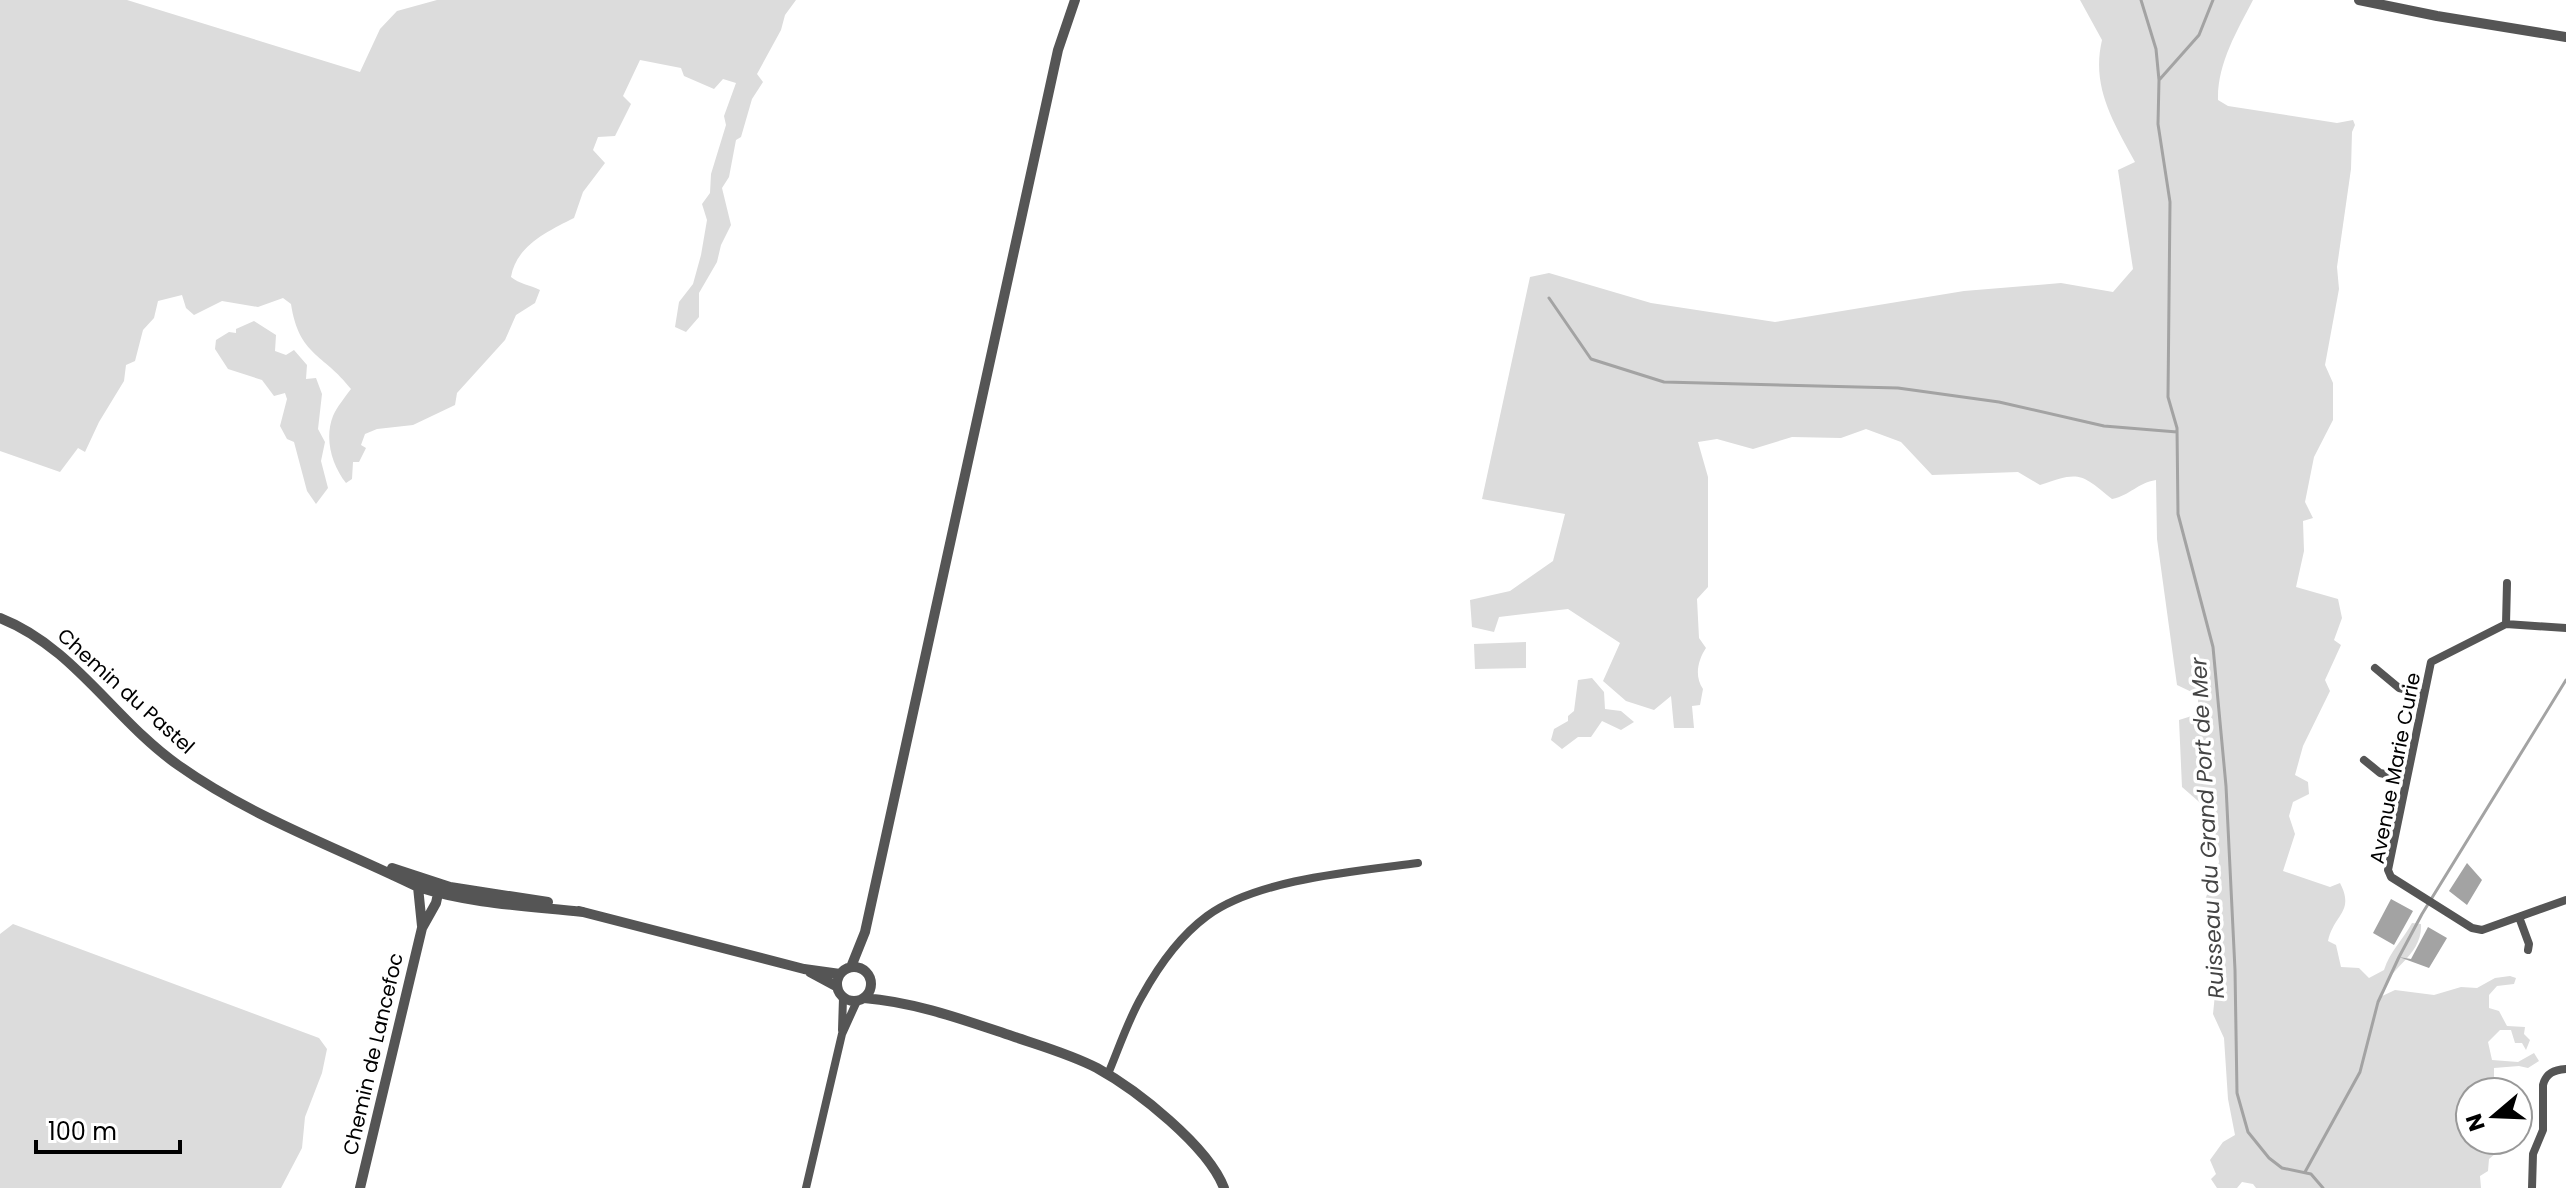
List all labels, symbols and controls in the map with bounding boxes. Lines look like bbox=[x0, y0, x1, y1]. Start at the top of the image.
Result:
street label: Chemin du Pastel bbox=[51, 622, 201, 760]
water label: Ruisseau du Grand Port de Mer bbox=[2183, 656, 2232, 999]
street label: Avenue Marie Curie bbox=[2363, 670, 2427, 866]
street label: Chemin de Lancefoc bbox=[336, 950, 410, 1158]
north arrow bbox=[2454, 1076, 2534, 1156]
scale bar bbox=[36, 1104, 180, 1154]
text: N bbox=[2458, 1109, 2493, 1135]
text: 100 m bbox=[48, 1115, 117, 1148]

